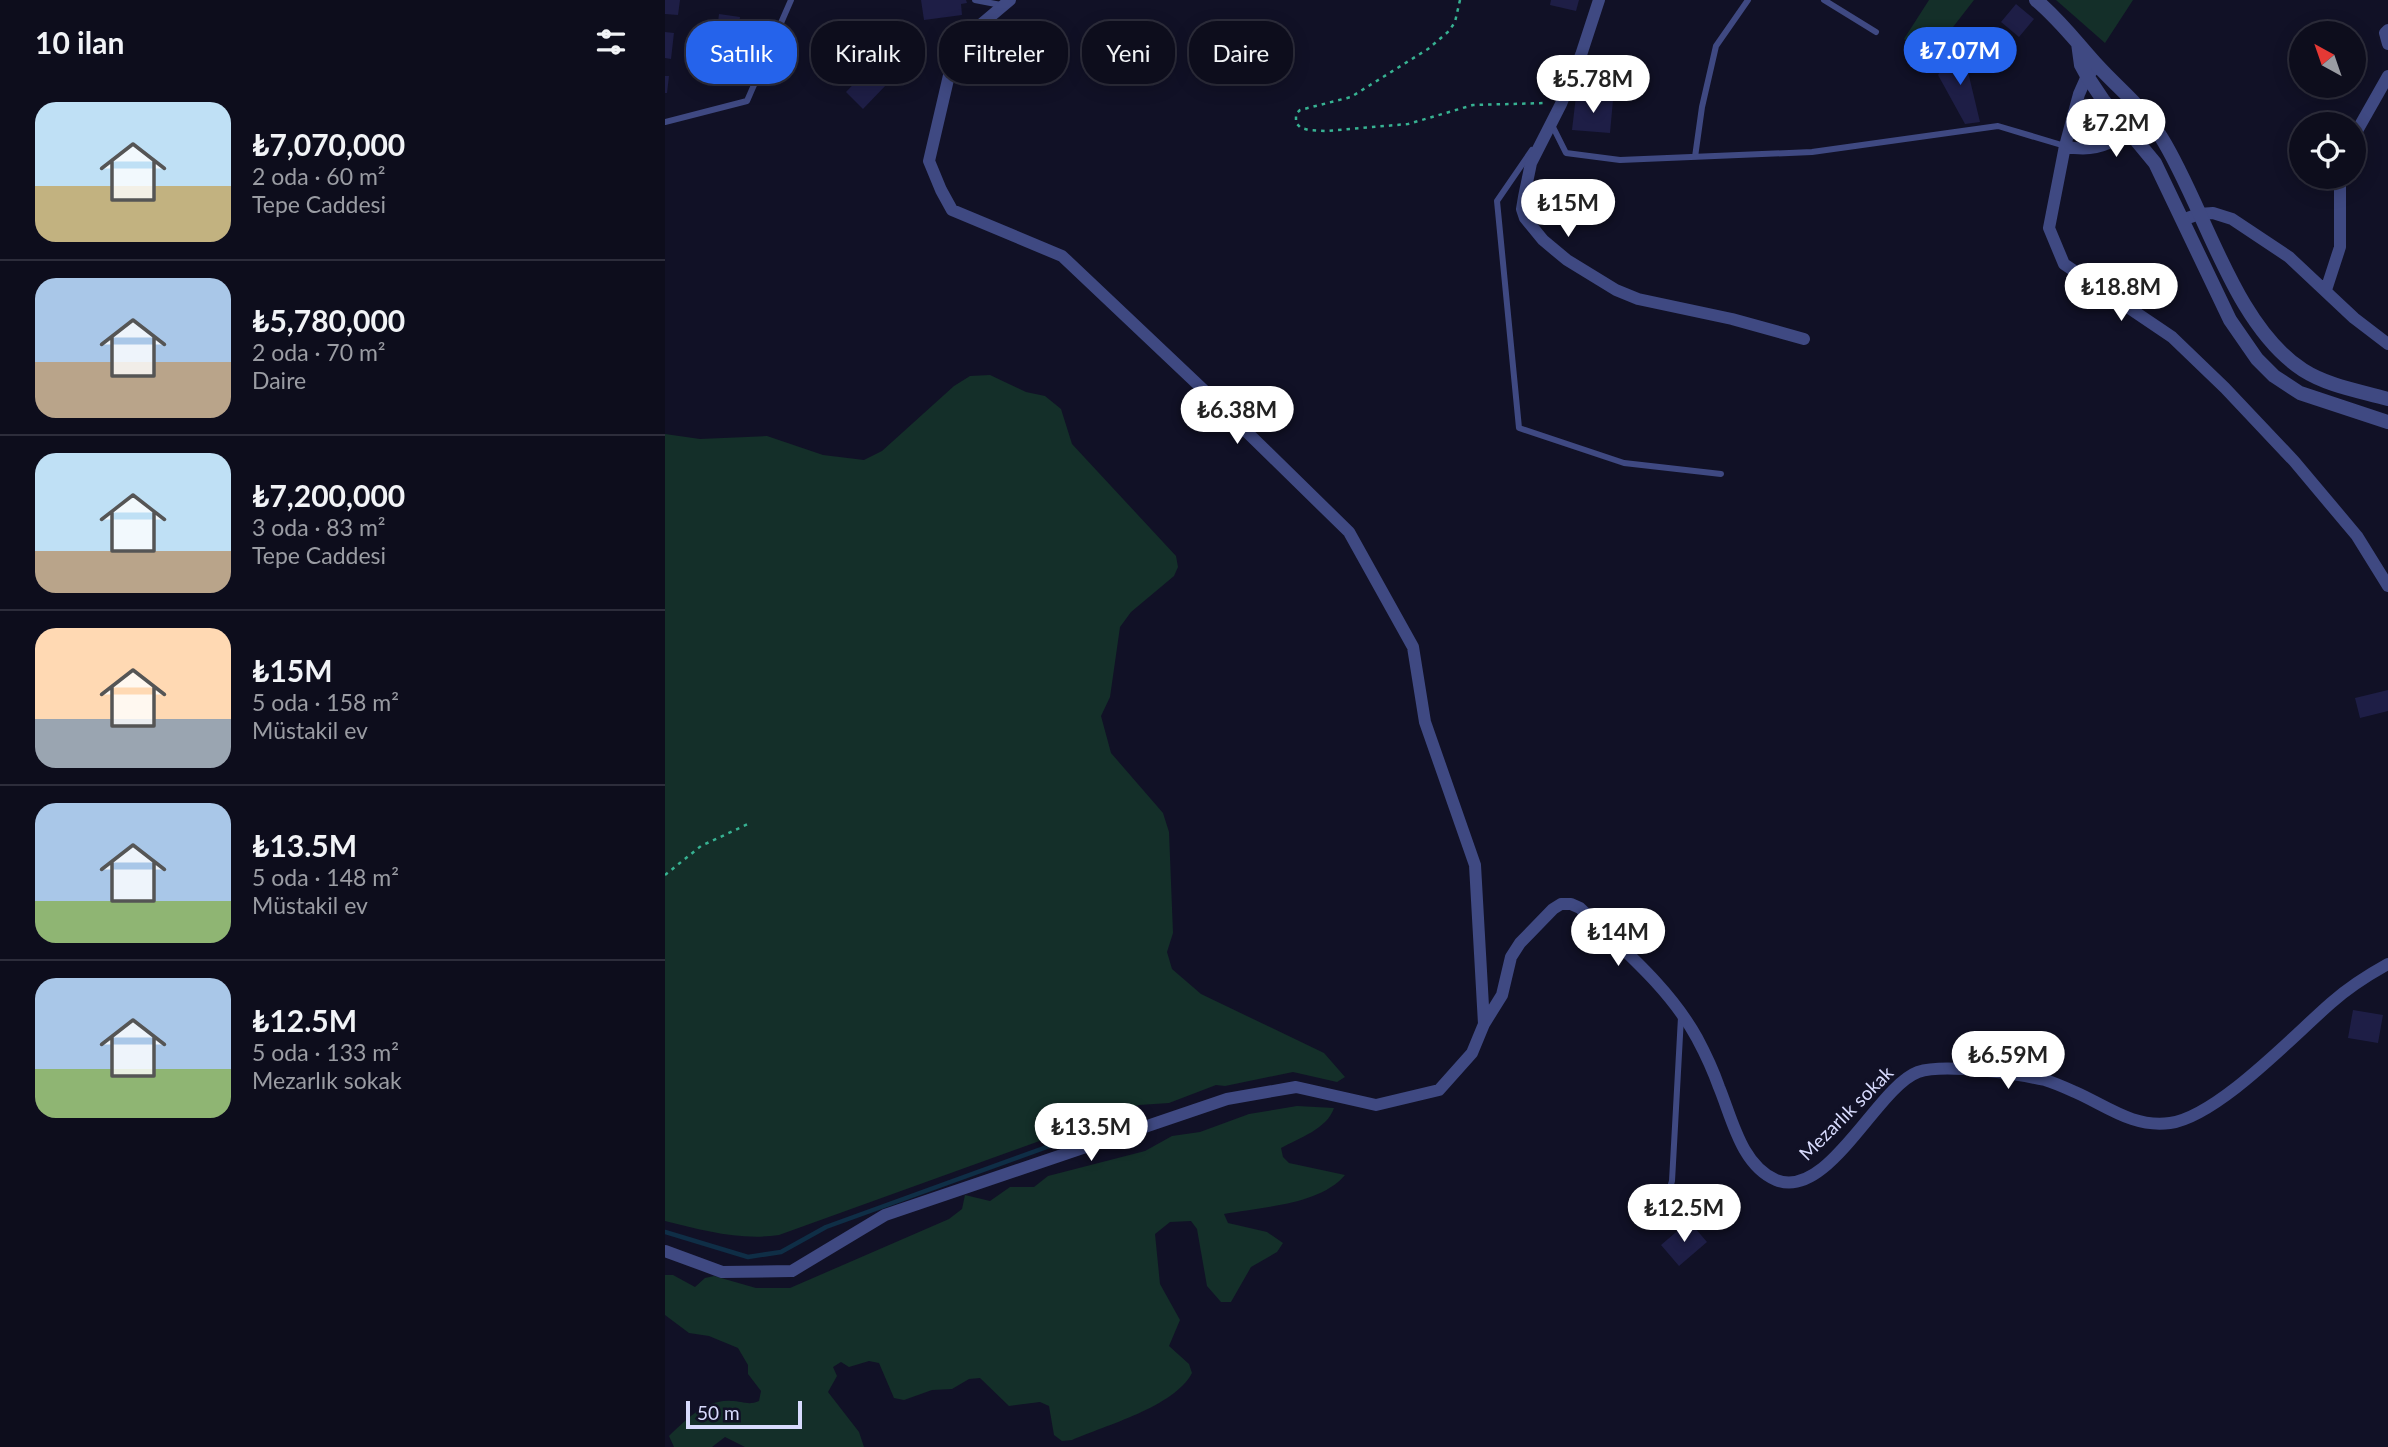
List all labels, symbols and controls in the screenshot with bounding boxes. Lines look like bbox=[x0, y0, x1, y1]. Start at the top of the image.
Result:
chip: Satılık bbox=[686, 21, 797, 84]
chip: Kiralık bbox=[811, 21, 925, 84]
chip: Filtreler bbox=[939, 21, 1068, 84]
chip: Yeni bbox=[1082, 21, 1175, 84]
chip: Daire bbox=[1189, 21, 1293, 84]
north arrow bbox=[2289, 21, 2366, 98]
map controls bbox=[2289, 21, 2366, 189]
icon: filters bbox=[592, 23, 630, 61]
text: 10 ilan bbox=[35, 24, 124, 60]
pin: ₺7.07M bbox=[1903, 28, 2017, 87]
text: ₺7.07M bbox=[1920, 36, 2000, 64]
pin: ₺5.78M bbox=[1536, 55, 1650, 115]
text: ₺5.78M bbox=[1553, 64, 1633, 92]
pin: ₺7.2M bbox=[2067, 100, 2165, 159]
text: ₺7.2M bbox=[2082, 108, 2150, 136]
button: locate bbox=[2289, 112, 2366, 189]
text: ₺7,070,000 bbox=[252, 126, 405, 162]
icon: home bbox=[91, 130, 175, 214]
text: 2 oda · 60 m² bbox=[252, 162, 386, 190]
pin: ₺15M bbox=[1527, 180, 1609, 239]
text: ₺15M bbox=[1537, 188, 1599, 216]
text: Tepe Caddesi bbox=[252, 190, 386, 218]
pin: ₺18.8M bbox=[2064, 264, 2178, 323]
text: ₺18.8M bbox=[2081, 272, 2161, 300]
text: ₺5,780,000 bbox=[252, 302, 405, 338]
icon: home bbox=[91, 306, 175, 390]
text: 2 oda · 70 m² bbox=[252, 338, 386, 366]
text: Daire bbox=[252, 366, 306, 394]
pin: ₺6.38M bbox=[1180, 386, 1294, 446]
text: ₺6.38M bbox=[1197, 395, 1277, 423]
text: ₺7,200,000 bbox=[252, 477, 405, 513]
icon: home bbox=[91, 481, 175, 565]
text: 3 oda · 83 m² bbox=[252, 513, 386, 541]
text: Tepe Caddesi bbox=[252, 541, 386, 569]
text: ₺15M bbox=[252, 652, 333, 688]
icon: home bbox=[91, 656, 175, 740]
text: 5 oda · 158 m² bbox=[252, 688, 399, 716]
text: Müstakil ev bbox=[252, 716, 368, 744]
text: ₺13.5M bbox=[252, 827, 357, 863]
icon: home bbox=[91, 831, 175, 915]
text: 5 oda · 148 m² bbox=[252, 863, 399, 891]
text: Müstakil ev bbox=[252, 891, 368, 919]
pin: ₺14M bbox=[1577, 908, 1659, 968]
text: ₺14M bbox=[1587, 917, 1649, 945]
text: ₺12.5M bbox=[252, 1002, 357, 1038]
icon: home bbox=[91, 1006, 175, 1090]
pin: ₺6.59M bbox=[1951, 1032, 2065, 1091]
text: 5 oda · 133 m² bbox=[252, 1038, 399, 1066]
text: ₺6.59M bbox=[1968, 1040, 2048, 1068]
street label: Mezarlık sokak bbox=[1794, 1061, 1898, 1164]
text: Mezarlık sokak bbox=[252, 1066, 402, 1094]
pin: ₺13.5M bbox=[1034, 1104, 1148, 1163]
text: ₺13.5M bbox=[1051, 1112, 1131, 1140]
pin: ₺12.5M bbox=[1627, 1184, 1741, 1244]
text: ₺12.5M bbox=[1644, 1193, 1724, 1221]
scale bar bbox=[686, 1398, 801, 1430]
text: 50 m bbox=[697, 1401, 740, 1424]

